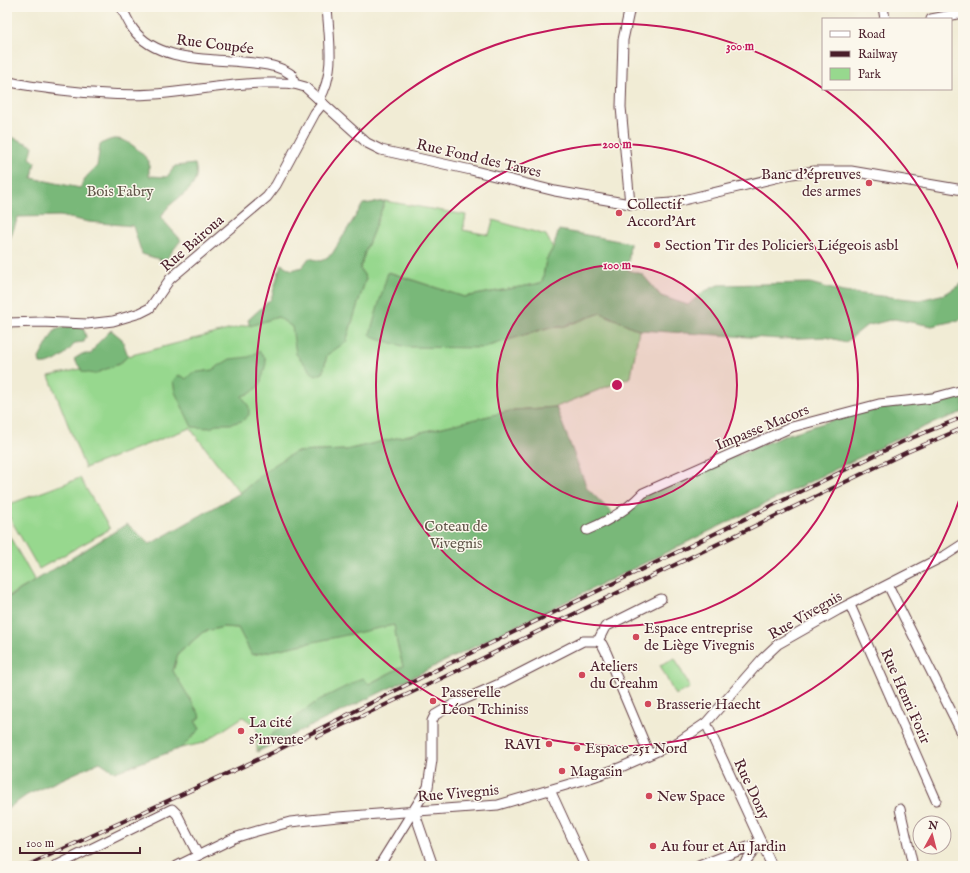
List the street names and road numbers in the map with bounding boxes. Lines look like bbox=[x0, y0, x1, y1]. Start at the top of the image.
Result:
street label: Rue Coupée bbox=[175, 30, 255, 59]
street label: Rue Fond des Tawes bbox=[415, 135, 543, 182]
street label: Rue Bairoua bbox=[157, 210, 228, 276]
street label: Impasse Macors bbox=[713, 400, 812, 455]
street label: Rue Vivegnis bbox=[765, 587, 845, 644]
street label: Rue Henri Forir bbox=[876, 646, 935, 747]
street label: Rue Dony bbox=[729, 756, 774, 823]
street label: Rue Vivegnis bbox=[416, 780, 500, 807]

